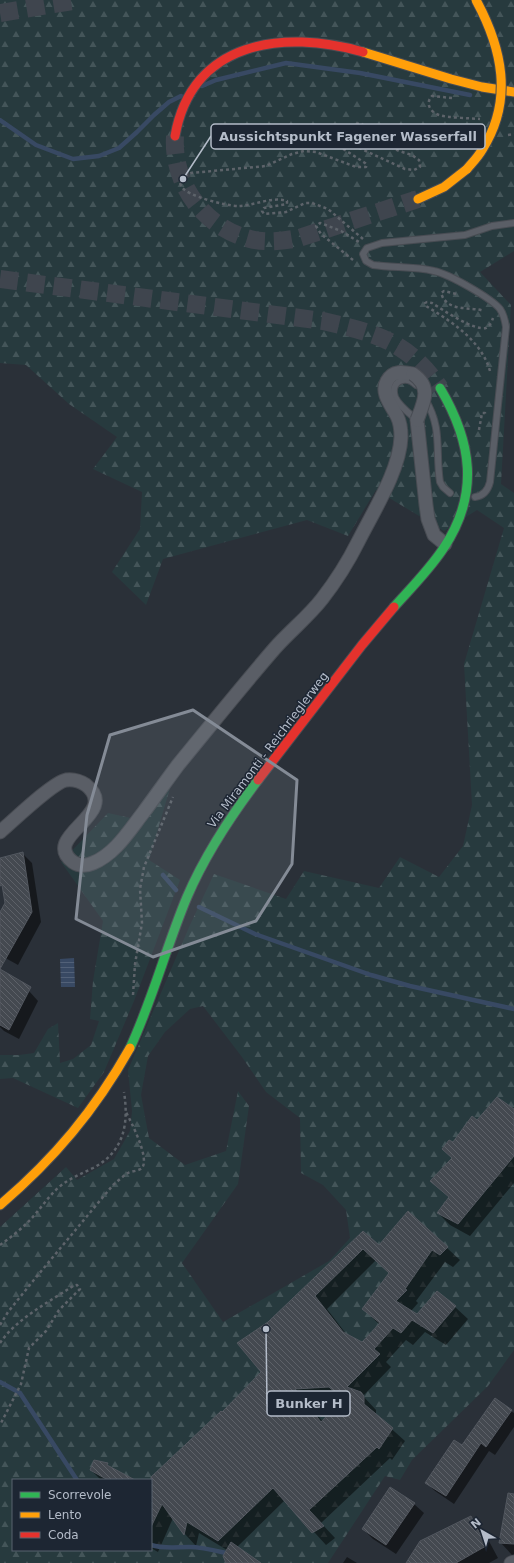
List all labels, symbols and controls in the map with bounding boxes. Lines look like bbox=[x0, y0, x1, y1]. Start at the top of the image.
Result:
callout: Aussichtspunkt Fagener Wasserfall bbox=[211, 124, 485, 149]
text: Aussichtspunkt Fagener Wasserfall bbox=[219, 129, 477, 144]
street label: Via Miramonti - Reichrieglerweg bbox=[205, 669, 331, 831]
callout: Bunker H bbox=[267, 1391, 350, 1416]
text: Bunker H bbox=[275, 1396, 343, 1411]
legend bbox=[12, 1479, 152, 1551]
text: Scorrevole bbox=[48, 1488, 112, 1502]
text: Lento bbox=[48, 1508, 82, 1522]
north arrow bbox=[462, 1511, 502, 1551]
text: N bbox=[468, 1516, 484, 1532]
text: Coda bbox=[48, 1528, 79, 1542]

